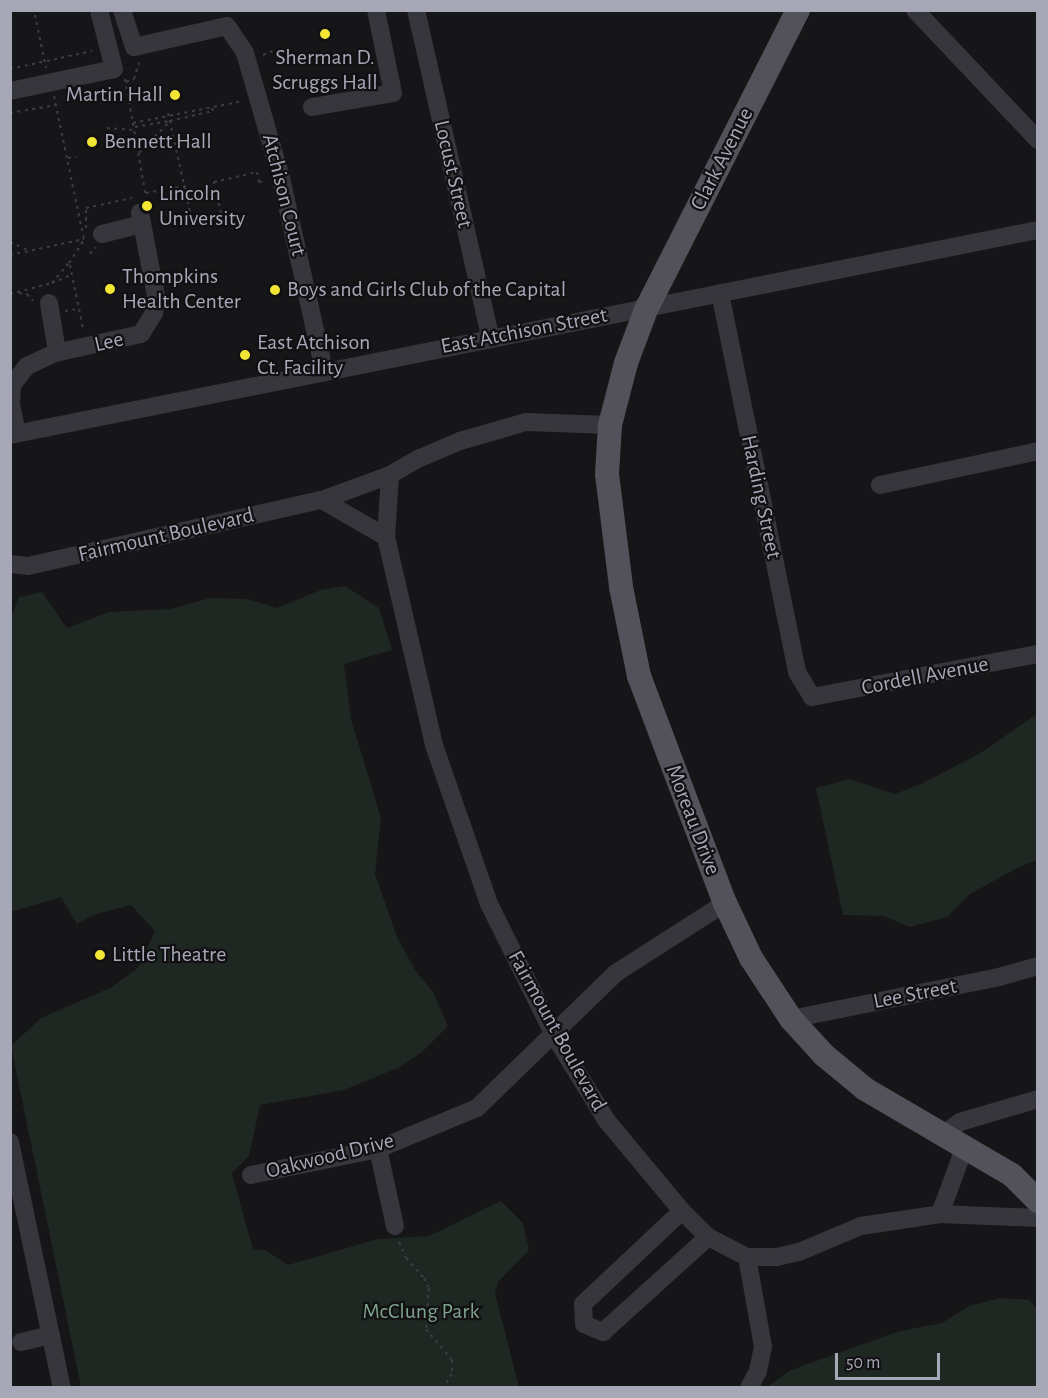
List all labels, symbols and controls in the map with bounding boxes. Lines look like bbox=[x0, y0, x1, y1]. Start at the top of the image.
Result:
marker: Sherman D. Scruggs Hall bbox=[318, 27, 332, 41]
place label: Sherman D. Scruggs Hall bbox=[272, 44, 378, 96]
place label: Martin Hall bbox=[66, 82, 163, 108]
marker: Martin Hall bbox=[168, 88, 182, 102]
street label: Clark Avenue bbox=[685, 103, 759, 215]
street label: Locust Street bbox=[428, 117, 478, 231]
place label: Bennett Hall bbox=[104, 129, 212, 155]
street label: Atchison Court bbox=[256, 131, 312, 259]
marker: Bennett Hall bbox=[85, 135, 99, 149]
place label: Lincoln University bbox=[159, 180, 245, 231]
marker: Lincoln University bbox=[140, 199, 154, 213]
place label: Thompkins Health Center bbox=[122, 263, 241, 314]
place label: Boys and Girls Club of the Capital bbox=[287, 277, 566, 303]
marker: Thompkins Health Center bbox=[103, 282, 117, 296]
marker: Boys and Girls Club of the Capital bbox=[268, 283, 282, 297]
street label: East Atchison Street bbox=[439, 302, 609, 360]
street label: Lee bbox=[92, 326, 126, 358]
place label: East Atchison Ct. Facility bbox=[257, 329, 370, 380]
marker: East Atchison Ct. Facility bbox=[238, 348, 252, 362]
street label: Harding Street bbox=[735, 433, 787, 561]
street label: Fairmount Boulevard bbox=[76, 502, 256, 568]
street label: Cordell Avenue bbox=[859, 651, 991, 701]
street label: Moreau Drive bbox=[660, 761, 726, 879]
place label: Little Theatre bbox=[112, 942, 226, 968]
street label: Fairmount Boulevard bbox=[502, 946, 612, 1116]
marker: Little Theatre bbox=[93, 948, 107, 962]
street label: Lee Street bbox=[871, 973, 959, 1015]
street label: Oakwood Drive bbox=[263, 1127, 397, 1185]
park label: McClung Park bbox=[363, 1299, 479, 1325]
scale bar bbox=[838, 1341, 943, 1379]
text: 50 m bbox=[846, 1354, 880, 1372]

